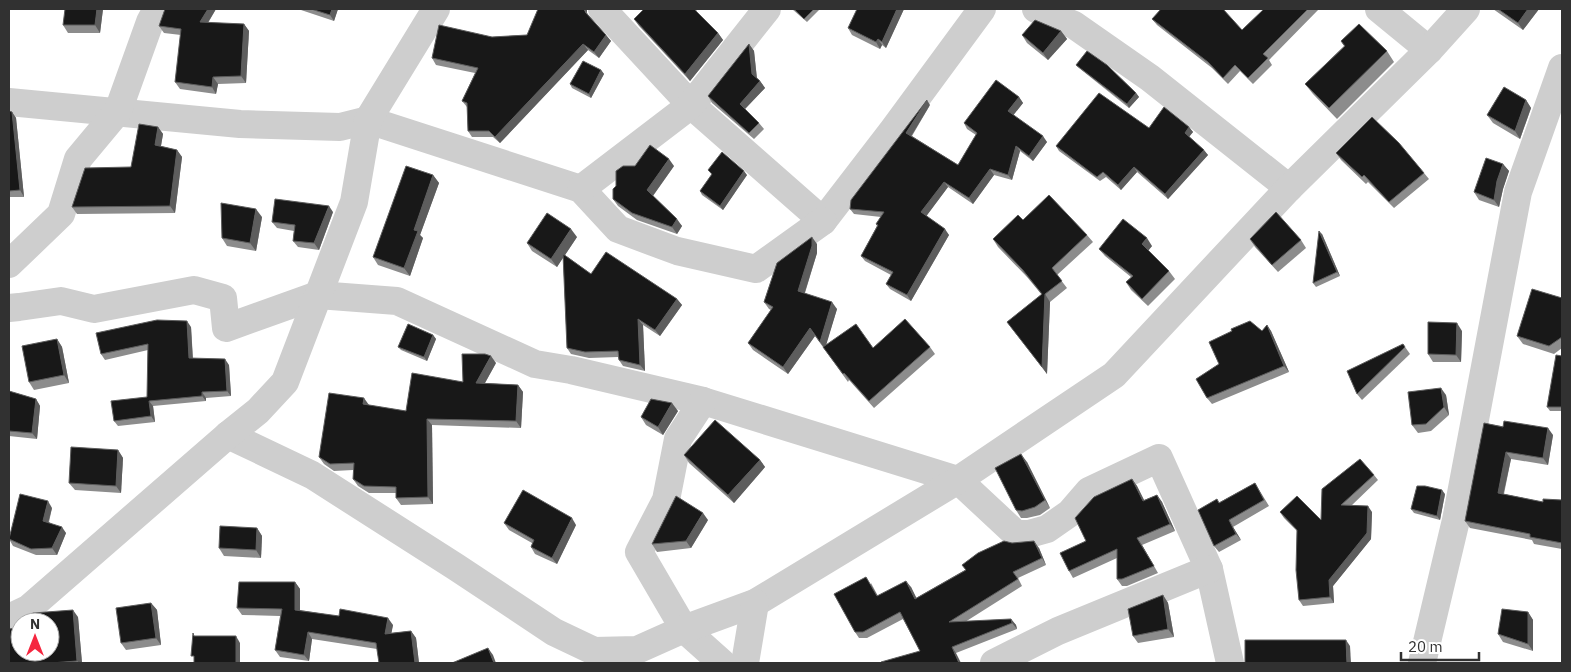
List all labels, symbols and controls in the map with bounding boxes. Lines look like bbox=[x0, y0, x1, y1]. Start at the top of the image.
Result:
north arrow bbox=[10, 612, 60, 662]
text: N bbox=[30, 615, 40, 633]
scale bar bbox=[1401, 630, 1478, 662]
text: 20 m bbox=[1408, 637, 1443, 656]

